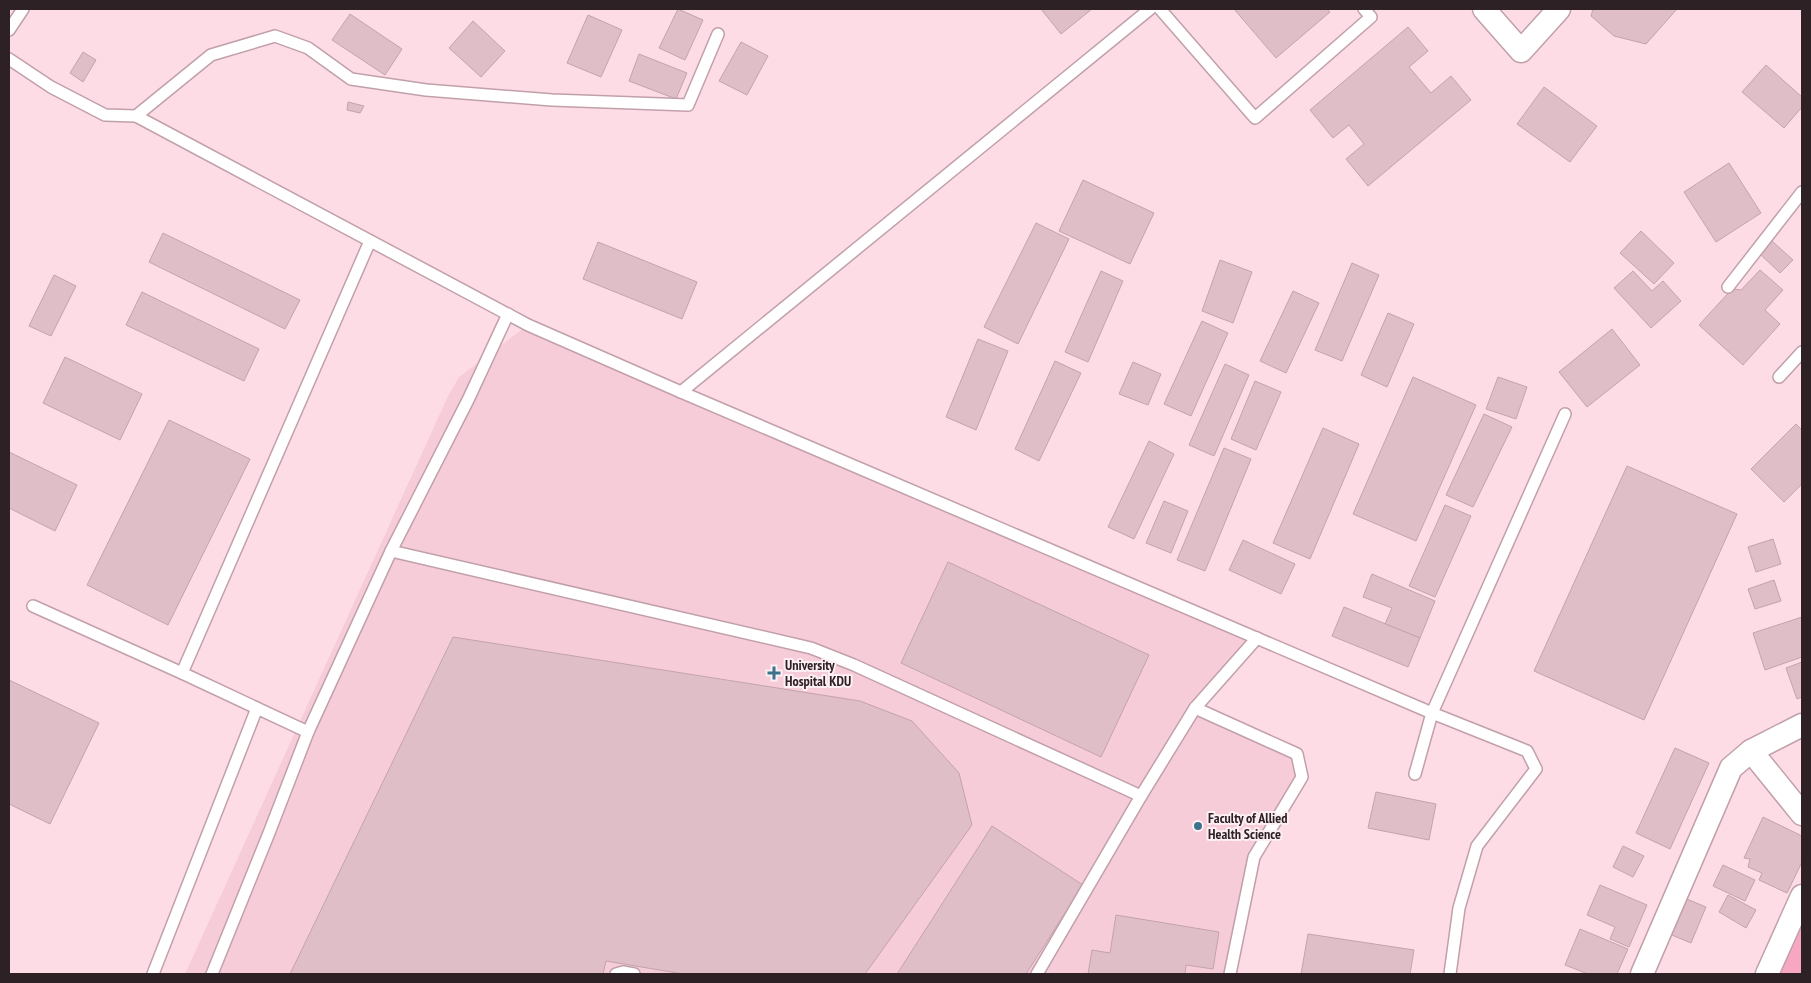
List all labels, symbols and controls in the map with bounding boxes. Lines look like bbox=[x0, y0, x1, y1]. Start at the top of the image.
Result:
place label: University Hospital KDU bbox=[785, 656, 851, 690]
marker: University Hospital KDU bbox=[767, 666, 781, 680]
place label: Faculty of Allied Health Science bbox=[1208, 809, 1287, 843]
marker: Faculty of Allied Health Science bbox=[1192, 820, 1204, 832]

